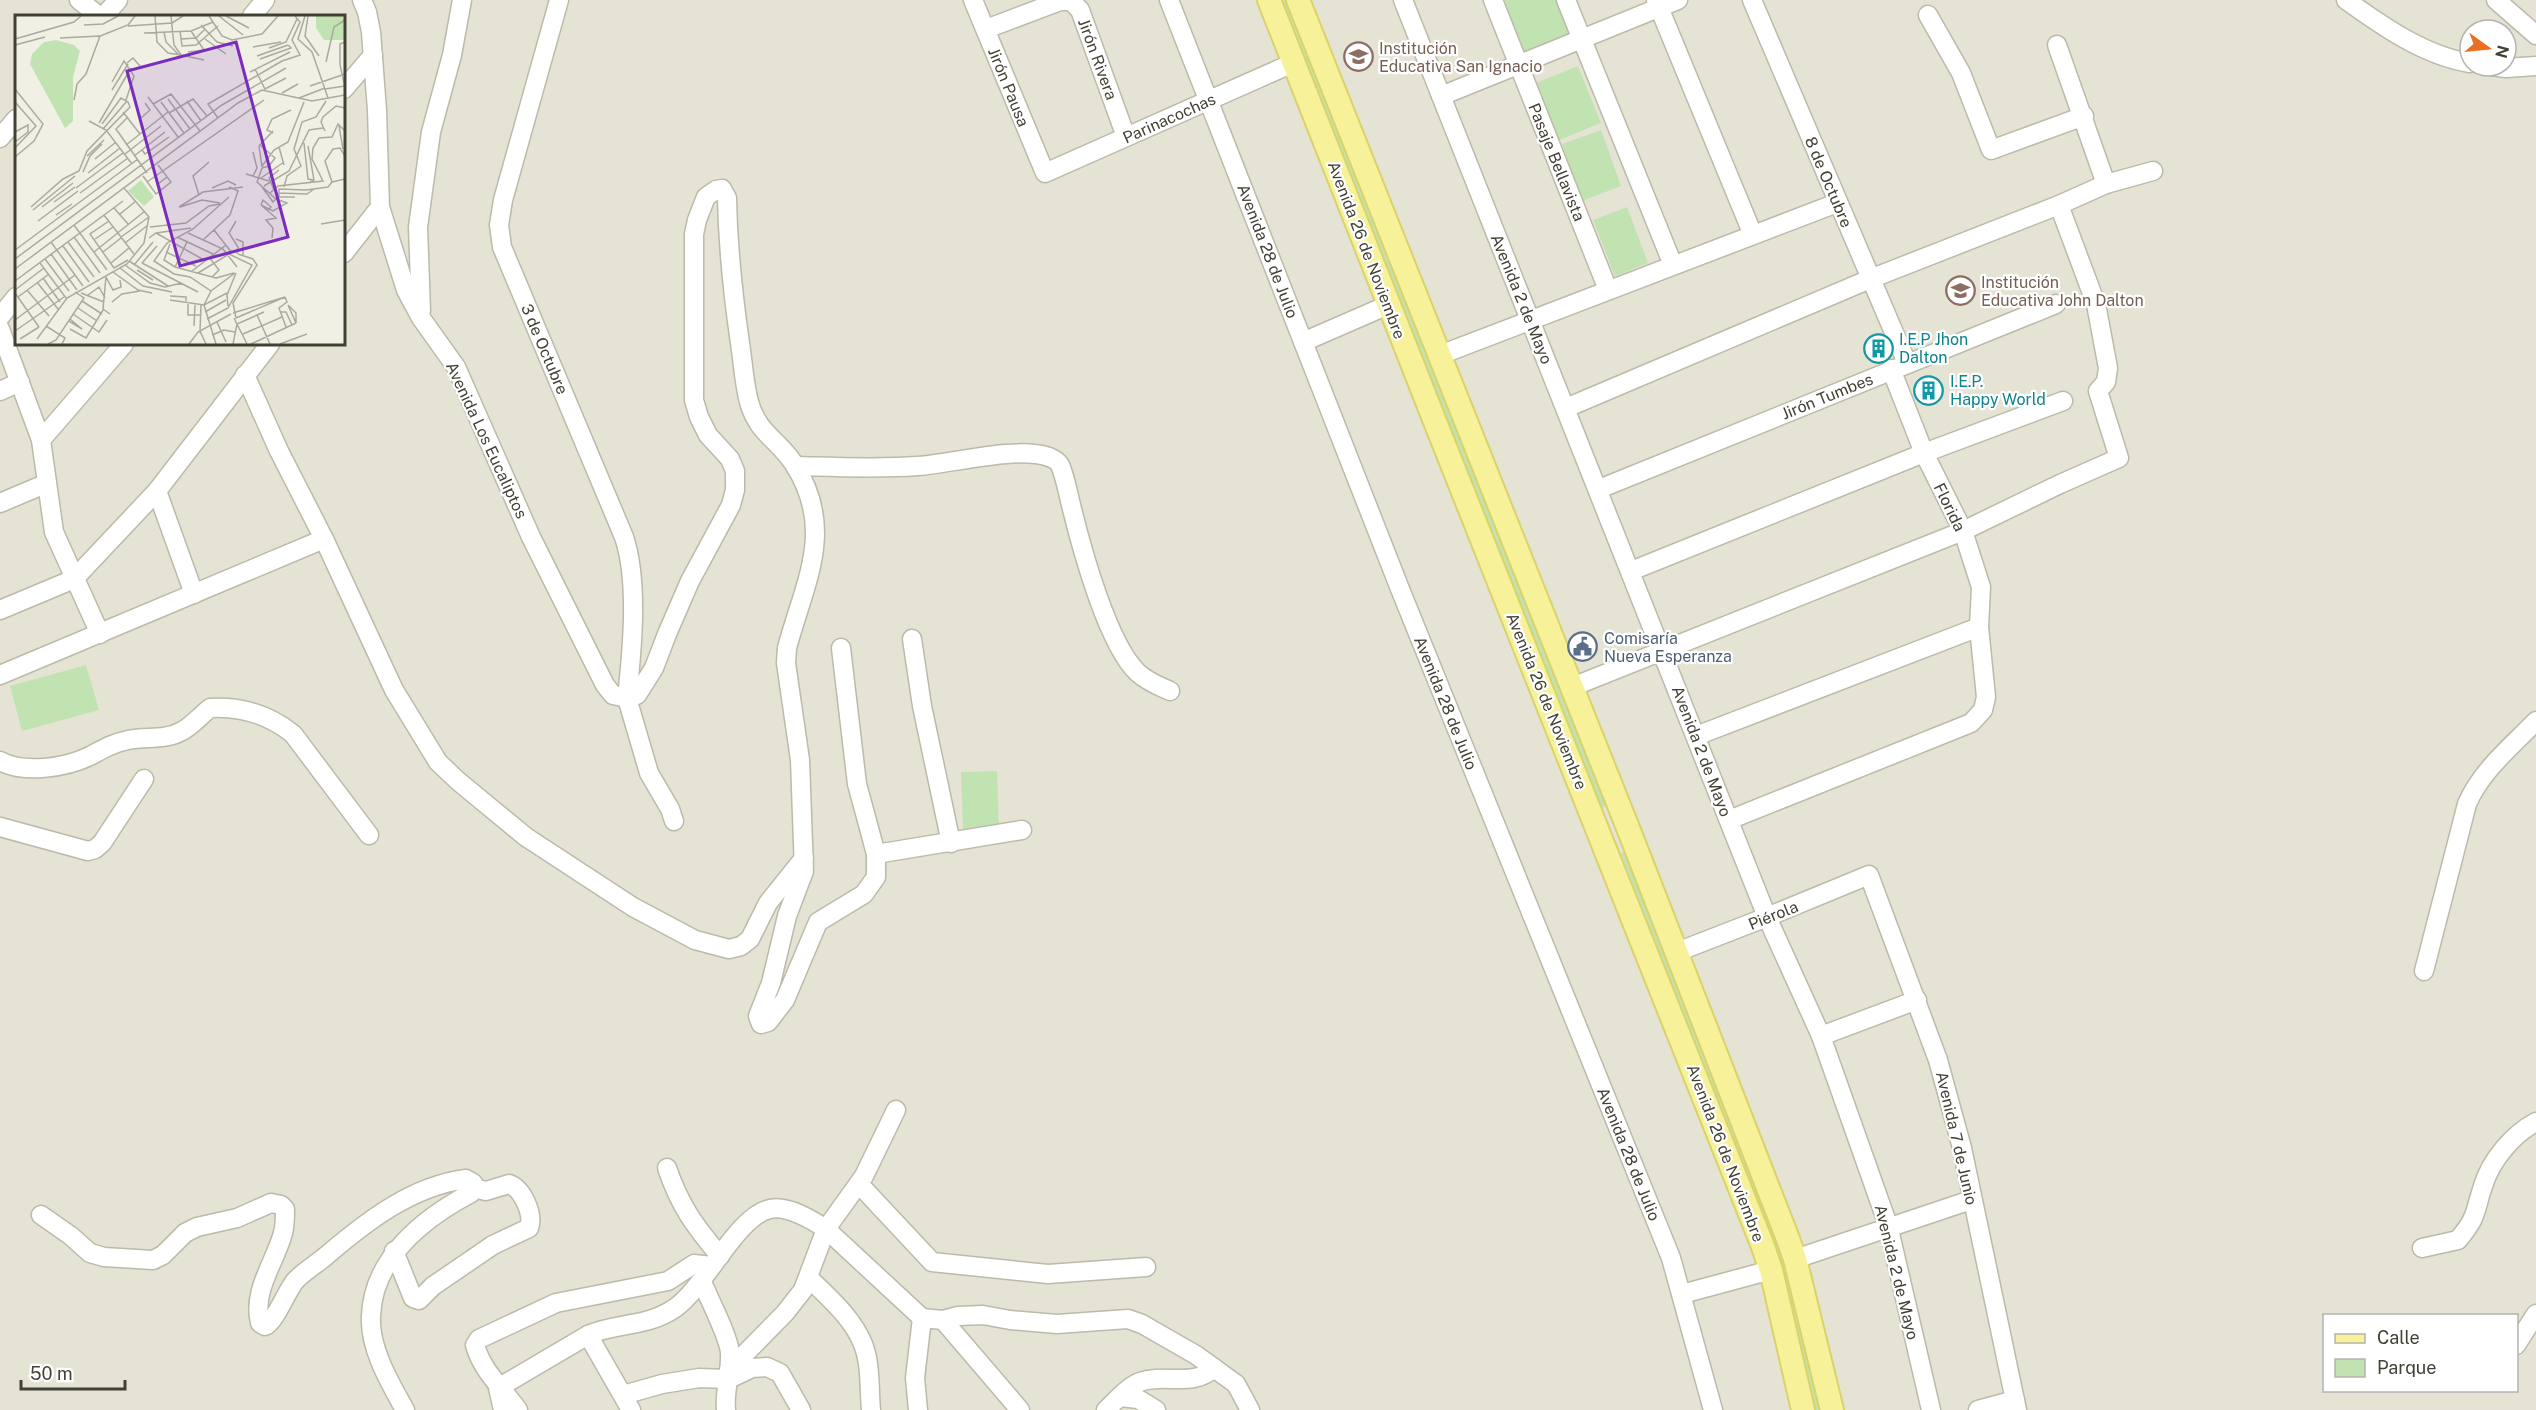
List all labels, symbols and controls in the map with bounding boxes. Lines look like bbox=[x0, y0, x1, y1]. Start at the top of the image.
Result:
inset map bbox=[15, 15, 345, 345]
street label: Jirón Rivera bbox=[1074, 16, 1121, 102]
north arrow bbox=[2458, 18, 2518, 78]
place label: Institución Educativa San Ignacio bbox=[1379, 39, 1542, 76]
school or university icon: Institución Educativa San Ignacio bbox=[1342, 41, 1374, 73]
text: N bbox=[2491, 43, 2513, 60]
street label: Jirón Pausa bbox=[984, 45, 1033, 130]
street label: Parinacochas bbox=[1120, 90, 1219, 147]
street label: Pasaje Bellavista bbox=[1524, 100, 1589, 224]
street label: 8 de Octubre bbox=[1801, 134, 1856, 230]
street label: Avenida 26 de Noviembre bbox=[1324, 159, 1409, 342]
street label: Avenida 28 de Julio bbox=[1233, 181, 1302, 321]
street label: Avenida 2 de Mayo bbox=[1487, 231, 1556, 367]
place label: Institución Educativa John Dalton bbox=[1981, 273, 2144, 310]
school or university icon: Institución Educativa John Dalton bbox=[1944, 275, 1976, 307]
street label: 3 de Octubre bbox=[517, 301, 572, 397]
place label: I.E.P Jhon Dalton bbox=[1899, 330, 1968, 367]
building icon: I.E.P Jhon Dalton bbox=[1862, 332, 1894, 364]
street label: Avenida Los Eucaliptos bbox=[442, 359, 531, 521]
street label: Jirón Tumbes bbox=[1779, 369, 1876, 423]
place label: I.E.P. Happy World bbox=[1950, 372, 2046, 409]
building icon: I.E.P. Happy World bbox=[1913, 374, 1945, 406]
street label: Florida bbox=[1930, 480, 1969, 535]
street label: Avenida 26 de Noviembre bbox=[1502, 610, 1591, 792]
place label: Comisaría Nueva Esperanza bbox=[1604, 629, 1732, 666]
public building icon: Comisaría Nueva Esperanza bbox=[1567, 631, 1599, 663]
street label: Avenida 28 de Julio bbox=[1410, 634, 1481, 773]
street label: Avenida 2 de Mayo bbox=[1668, 683, 1735, 819]
street label: Piérola bbox=[1746, 897, 1801, 934]
street label: Avenida 26 de Noviembre bbox=[1683, 1062, 1768, 1245]
street label: Avenida 7 de Junio bbox=[1932, 1070, 1981, 1207]
street label: Avenida 28 de Julio bbox=[1593, 1085, 1664, 1224]
street label: Avenida 2 de Mayo bbox=[1871, 1203, 1922, 1342]
legend bbox=[2323, 1314, 2518, 1392]
text: Calle bbox=[2377, 1327, 2420, 1348]
scale bar bbox=[21, 1353, 124, 1391]
text: Parque bbox=[2377, 1357, 2437, 1378]
text: 50 m bbox=[30, 1363, 73, 1384]

